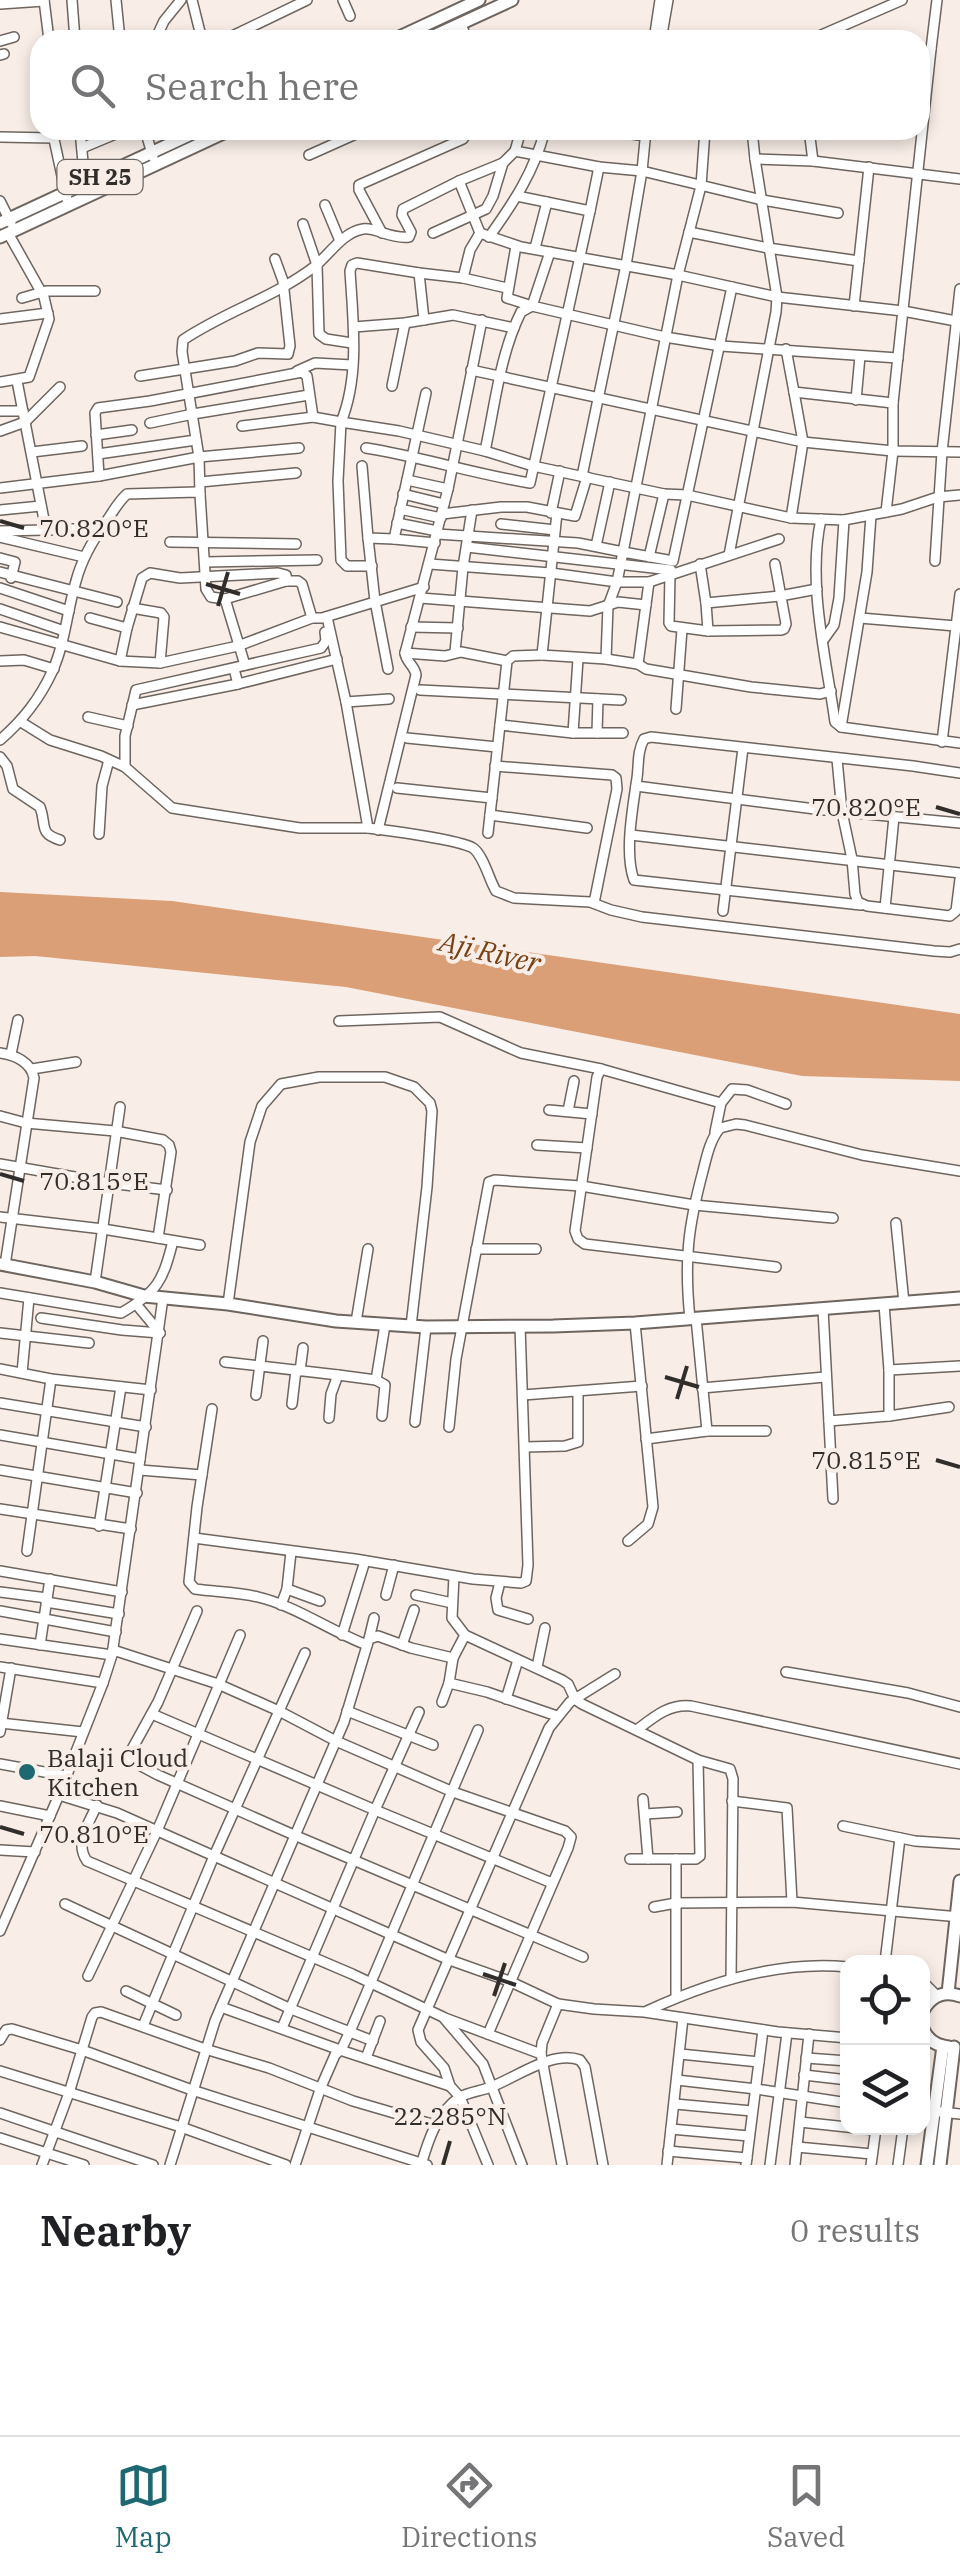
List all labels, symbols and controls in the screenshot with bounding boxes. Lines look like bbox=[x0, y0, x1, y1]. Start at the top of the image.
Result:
search box bbox=[30, 30, 930, 140]
icon: search bbox=[65, 58, 120, 113]
text: Search here bbox=[145, 61, 359, 110]
road number: SH 25 bbox=[58, 160, 142, 194]
text: 70.820°E bbox=[39, 511, 149, 544]
text: 70.820°E bbox=[811, 790, 921, 823]
water label: Aji River bbox=[434, 921, 545, 981]
text: 70.815°E bbox=[39, 1164, 149, 1197]
text: 70.815°E bbox=[811, 1443, 921, 1476]
place label: Balaji Cloud Kitchen bbox=[47, 1741, 188, 1803]
marker: Balaji Cloud Kitchen bbox=[16, 1761, 38, 1783]
text: 70.810°E bbox=[39, 1817, 149, 1850]
map controls bbox=[840, 1955, 930, 2135]
button: locate bbox=[840, 1955, 930, 2045]
button: layers bbox=[840, 2045, 930, 2135]
text: 22.285°N bbox=[394, 2099, 506, 2132]
text: Nearby bbox=[40, 2203, 191, 2258]
text: 0 results bbox=[790, 2209, 920, 2251]
tab: Map bbox=[115, 2458, 172, 2555]
tab: Directions bbox=[401, 2458, 538, 2555]
tab: Saved bbox=[767, 2458, 845, 2555]

